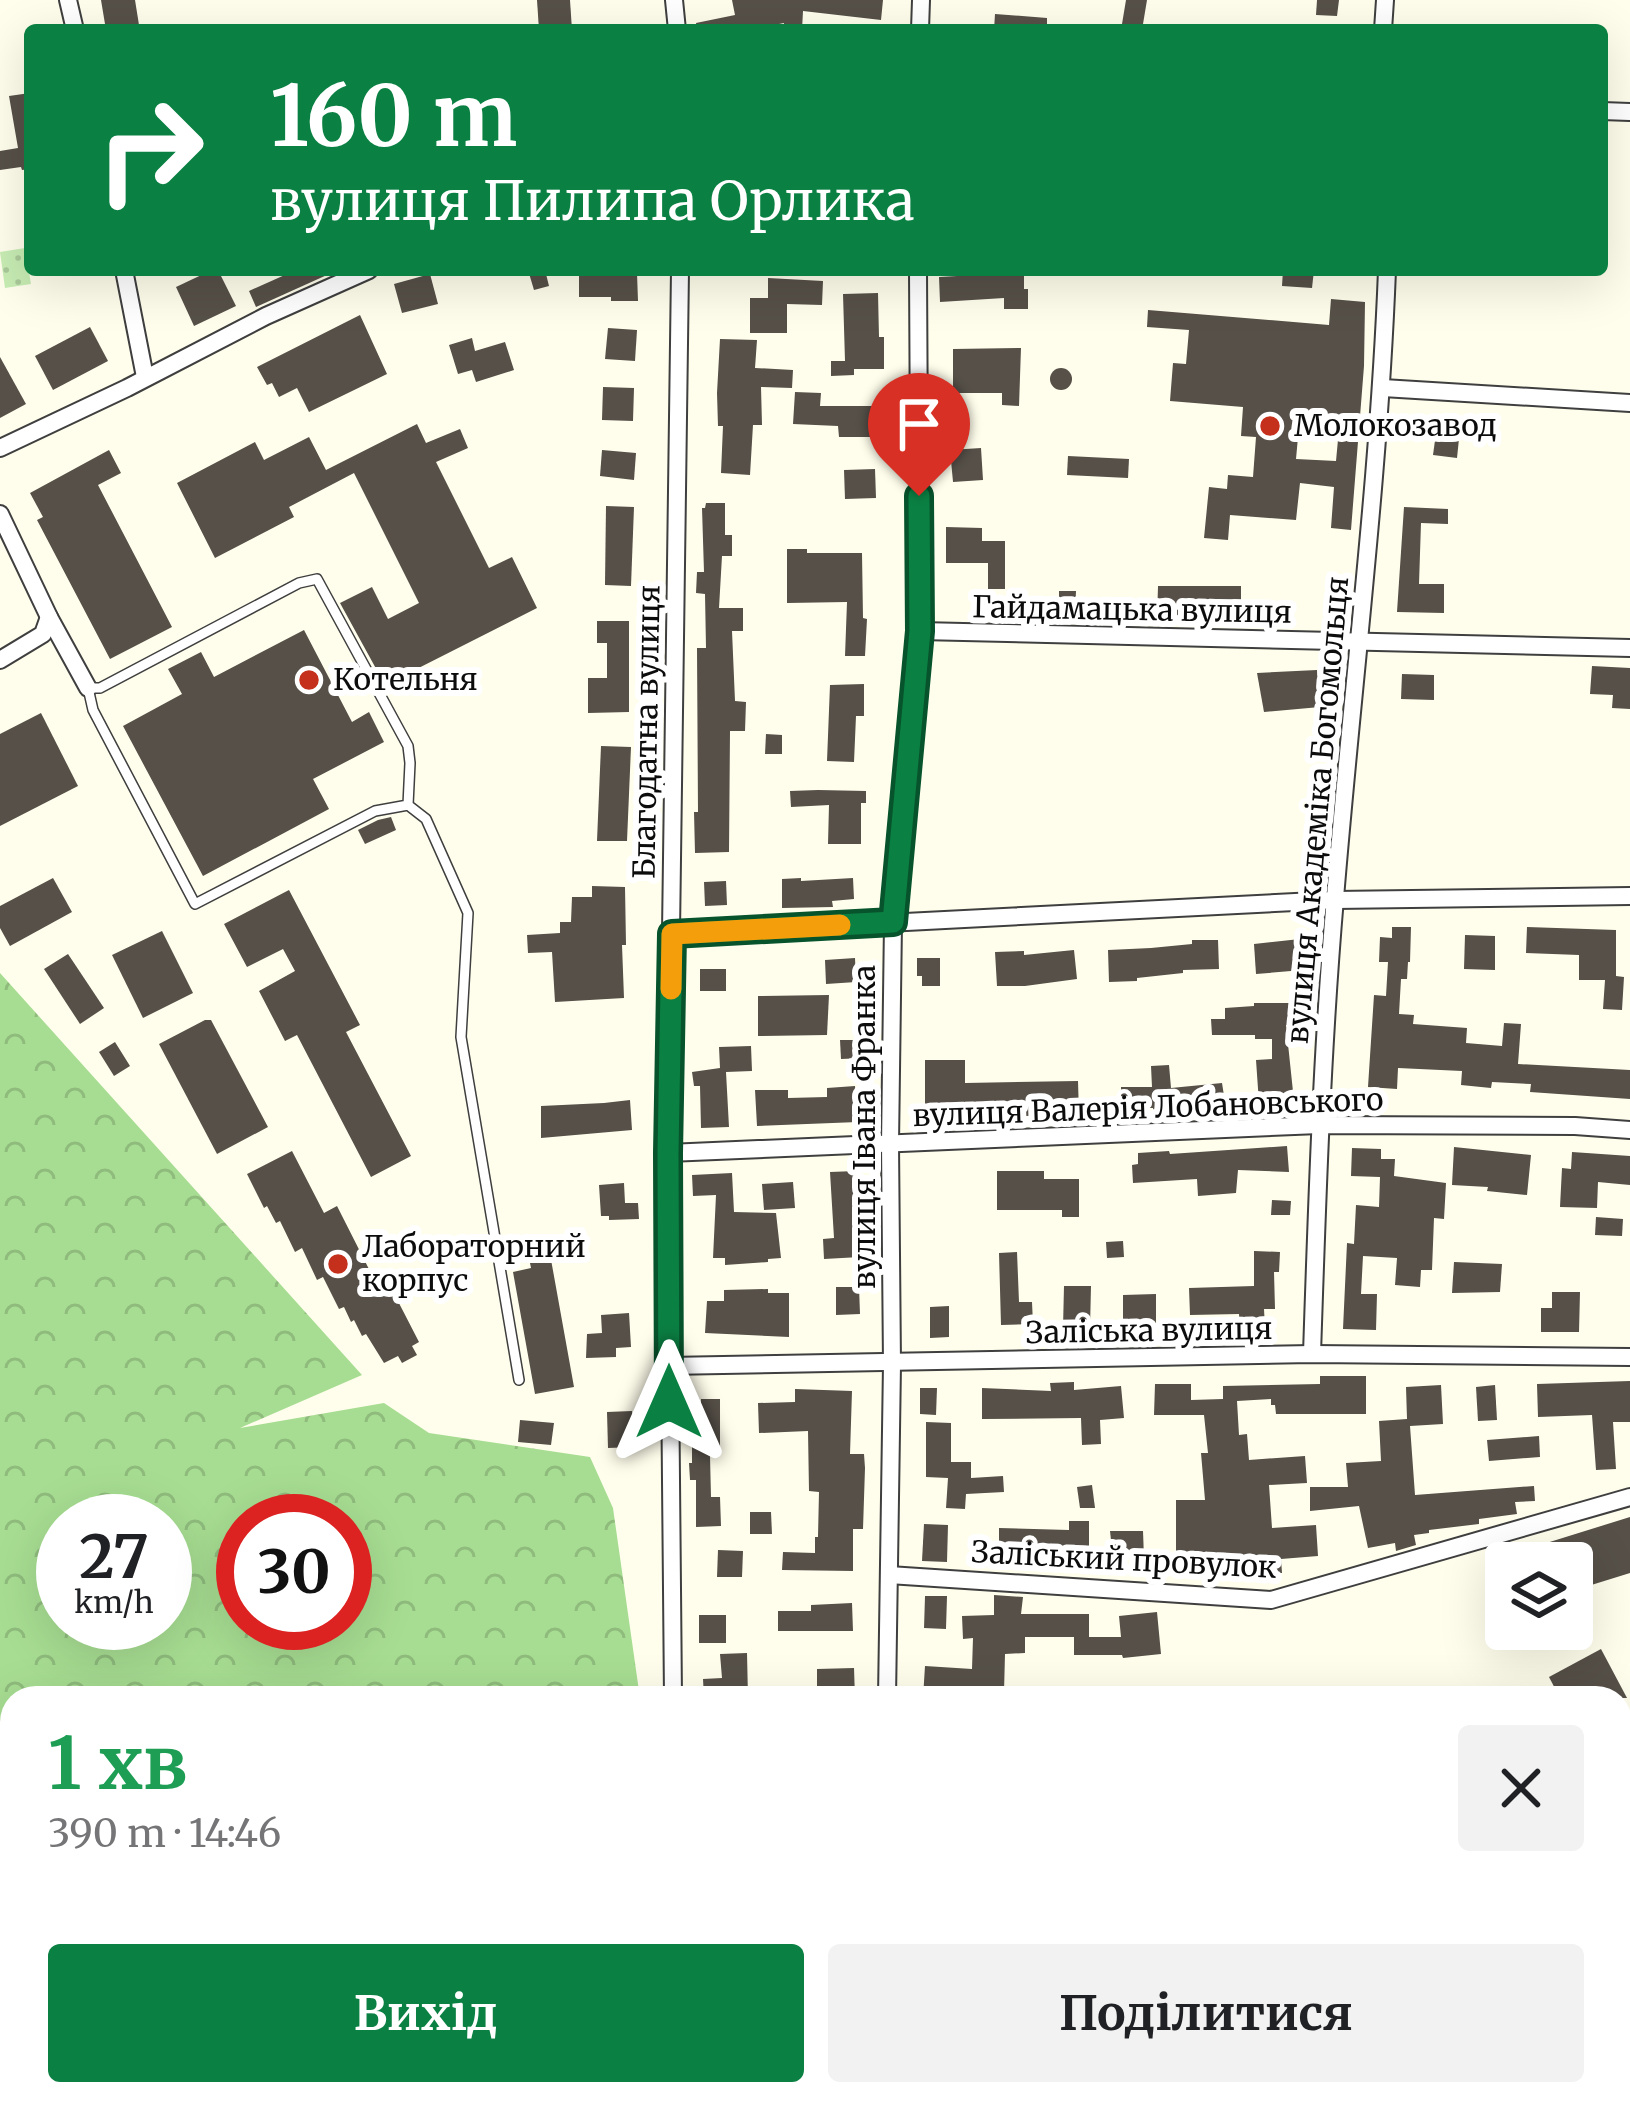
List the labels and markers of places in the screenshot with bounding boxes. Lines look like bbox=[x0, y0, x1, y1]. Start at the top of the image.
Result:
pin bbox=[868, 373, 970, 496]
place label: Молокозавод bbox=[1294, 406, 1497, 444]
marker: Молокозавод bbox=[1257, 413, 1283, 439]
place label: Котельня bbox=[333, 660, 478, 698]
marker: Котельня bbox=[296, 667, 322, 693]
place label: Лабораторний корпус bbox=[362, 1227, 586, 1299]
marker: Лабораторний корпус bbox=[325, 1251, 351, 1277]

